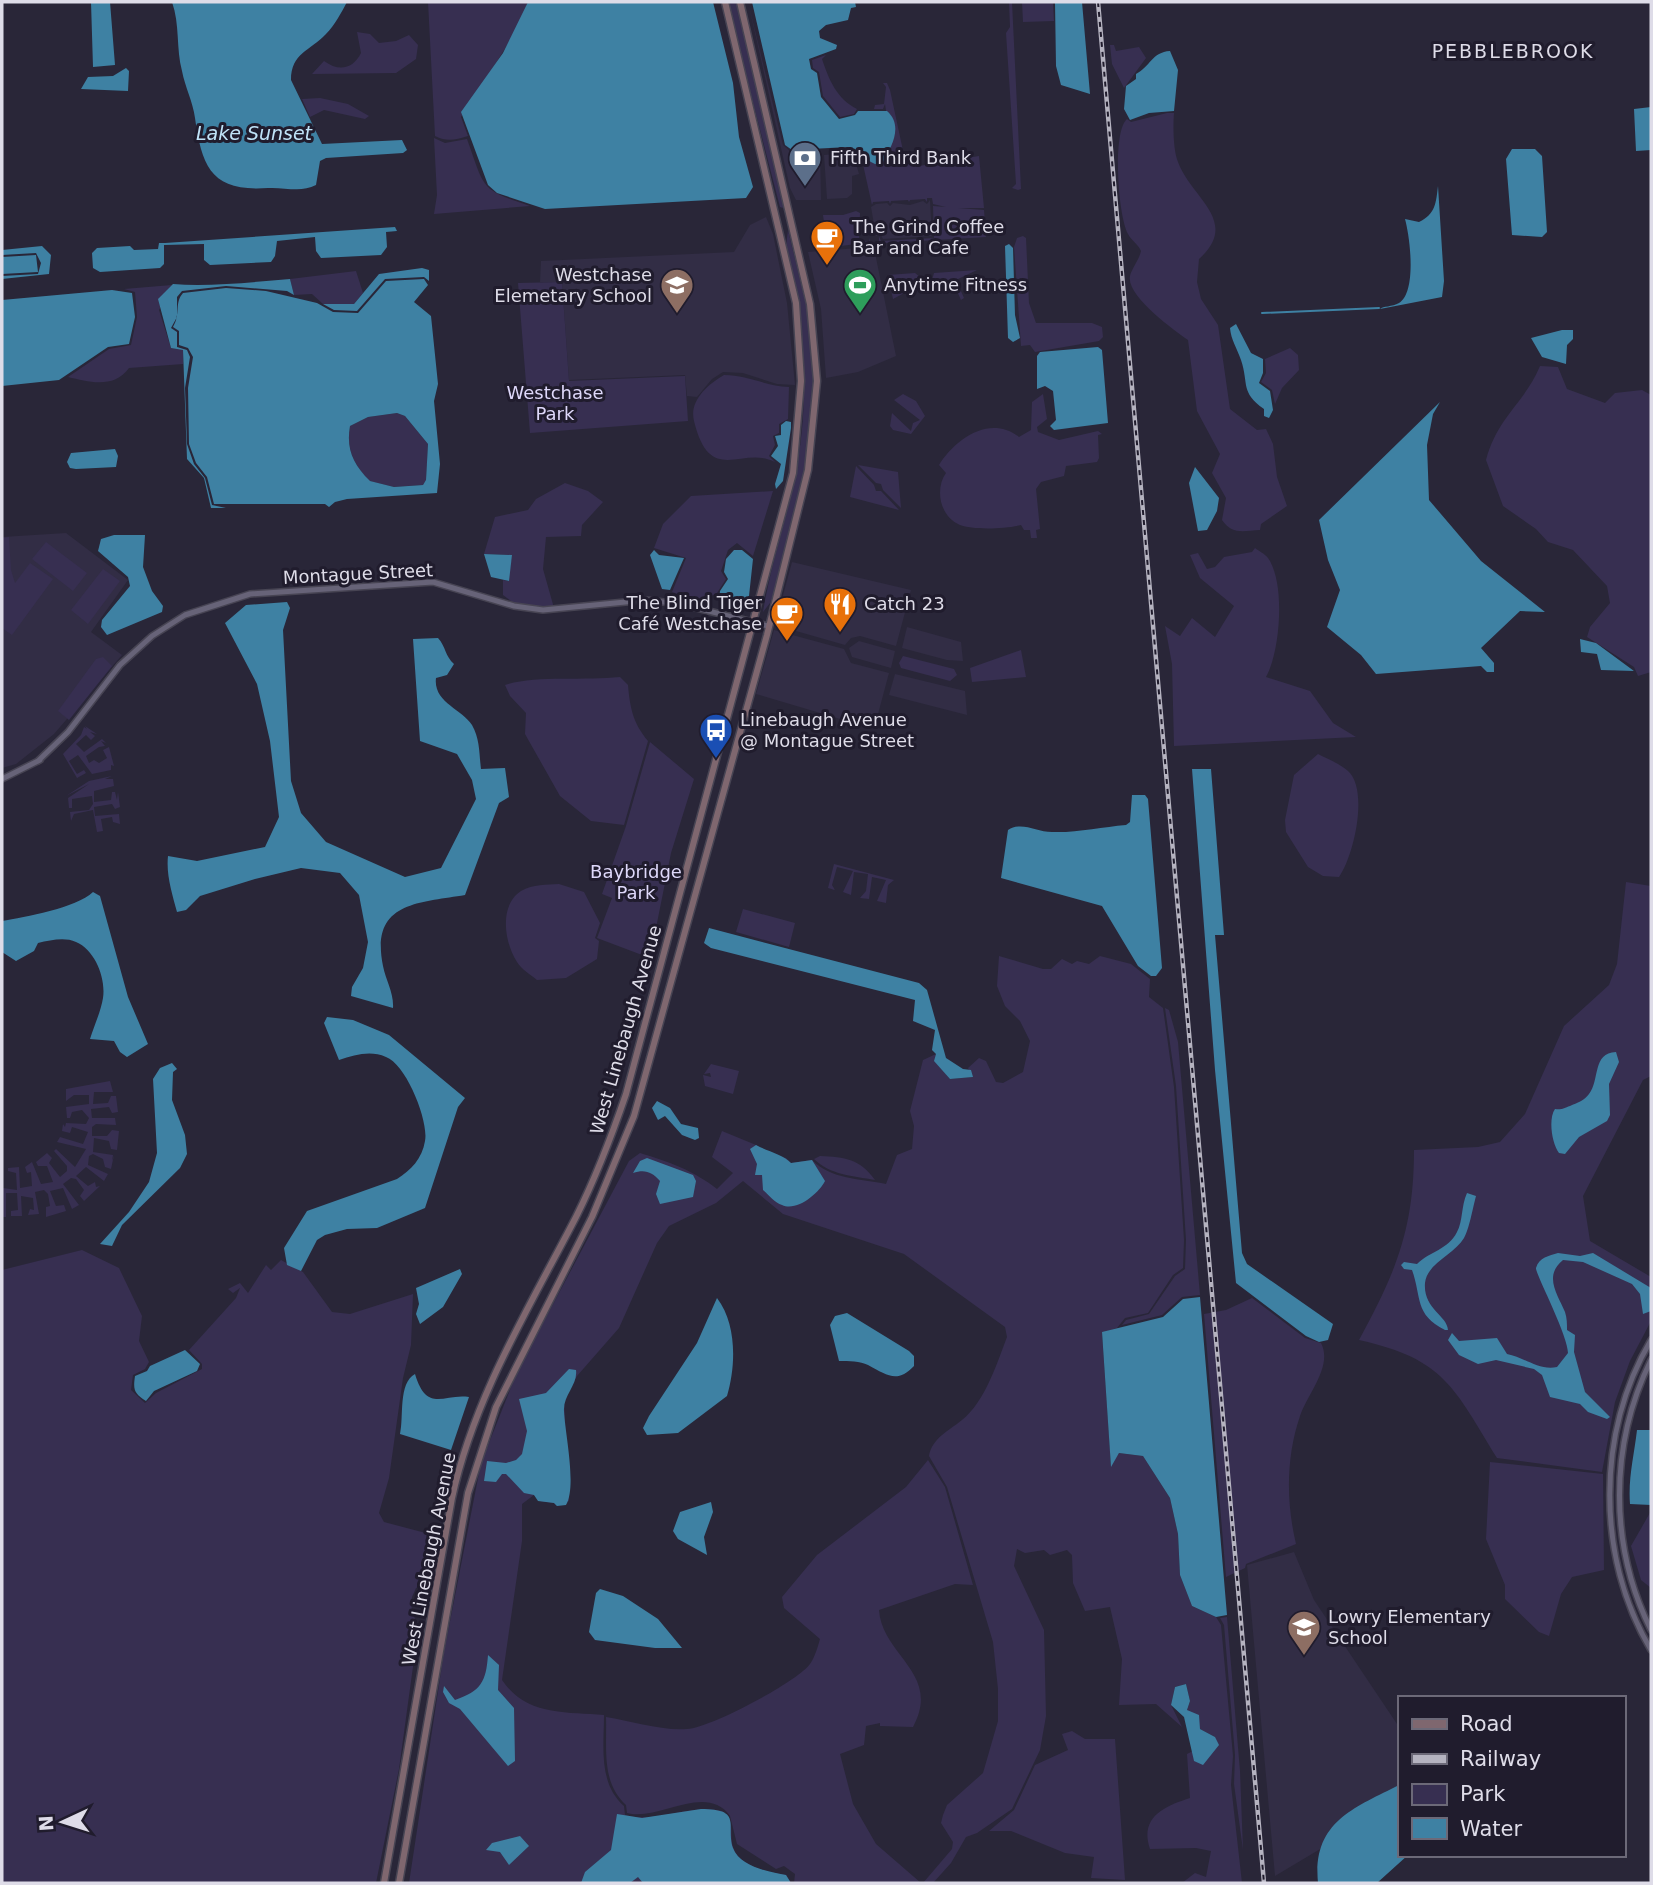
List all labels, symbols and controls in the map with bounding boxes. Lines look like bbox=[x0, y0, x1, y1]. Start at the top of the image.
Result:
district label: PEBBLEBROOK bbox=[1432, 40, 1594, 62]
water label: Lake Sunset bbox=[196, 122, 314, 144]
bank icon: Fifth Third Bank bbox=[786, 139, 824, 188]
place label: Fifth Third Bank bbox=[830, 147, 972, 168]
place label: The Grind Coffee Bar and Cafe bbox=[851, 216, 1004, 258]
cafe icon: The Grind Coffee Bar and Cafe bbox=[808, 218, 846, 267]
place label: Westchase Elemetary School bbox=[494, 264, 652, 306]
school or university icon: Westchase Elemetary School bbox=[658, 266, 696, 315]
sports icon: Anytime Fitness bbox=[841, 266, 879, 315]
place label: Anytime Fitness bbox=[884, 274, 1027, 295]
park label: Westchase Park bbox=[506, 382, 604, 424]
street label: Montague Street bbox=[282, 559, 434, 588]
restaurant icon: Catch 23 bbox=[821, 585, 859, 634]
place label: The Blind Tiger Café Westchase bbox=[618, 592, 763, 634]
place label: Catch 23 bbox=[864, 593, 945, 614]
cafe icon: The Blind Tiger Café Westchase bbox=[768, 594, 806, 643]
place label: Linebaugh Avenue @ Montague Street bbox=[740, 709, 914, 751]
bus stop icon: Linebaugh Avenue @ Montague Street bbox=[697, 711, 735, 760]
park label: Baybridge Park bbox=[590, 861, 682, 903]
street label: West Linebaugh Avenue bbox=[586, 923, 665, 1137]
street label: West Linebaugh Avenue bbox=[398, 1450, 459, 1667]
place label: Lowry Elementary School bbox=[1328, 1606, 1491, 1648]
school or university icon: Lowry Elementary School bbox=[1285, 1608, 1323, 1657]
legend bbox=[1398, 1696, 1625, 1857]
text: Road bbox=[1460, 1712, 1513, 1736]
text: Railway bbox=[1460, 1747, 1541, 1771]
text: Park bbox=[1460, 1782, 1506, 1806]
north arrow bbox=[28, 1787, 98, 1857]
text: N bbox=[35, 1814, 58, 1832]
text: Water bbox=[1460, 1817, 1522, 1841]

